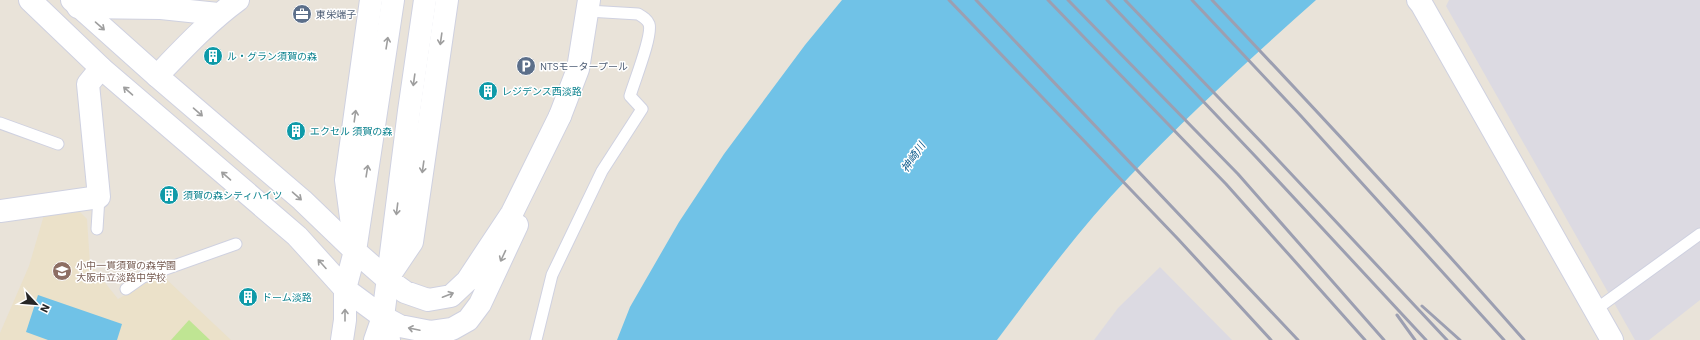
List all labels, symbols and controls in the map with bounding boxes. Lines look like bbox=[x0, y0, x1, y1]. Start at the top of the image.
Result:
office icon: 東栄端子 bbox=[291, 3, 313, 25]
place label: 東栄端子 bbox=[316, 8, 356, 21]
one-way arrow bbox=[95, 22, 106, 31]
one-way arrow bbox=[437, 32, 445, 45]
one-way arrow bbox=[383, 37, 391, 50]
building icon: ル・グラン須賀の森 bbox=[202, 45, 224, 67]
place label: ル・グラン須賀の森 bbox=[227, 50, 317, 63]
parking icon: NTSモータープール bbox=[515, 55, 537, 77]
place label: NTSモータープール bbox=[540, 60, 628, 73]
one-way arrow bbox=[410, 73, 418, 86]
building icon: レジデンス西淡路 bbox=[477, 80, 499, 102]
place label: レジデンス西淡路 bbox=[502, 85, 582, 98]
one-way arrow bbox=[123, 86, 133, 95]
one-way arrow bbox=[193, 107, 204, 116]
one-way arrow bbox=[351, 110, 359, 123]
building icon: エクセル 須賀の森 bbox=[285, 120, 307, 142]
place label: エクセル 須賀の森 bbox=[310, 125, 392, 138]
water label: 神崎川 bbox=[898, 139, 929, 175]
one-way arrow bbox=[419, 160, 427, 173]
one-way arrow bbox=[363, 165, 371, 178]
one-way arrow bbox=[221, 171, 232, 180]
building icon: 須賀の森シティハイツ bbox=[158, 184, 180, 206]
place label: 須賀の森シティハイツ bbox=[183, 189, 282, 202]
one-way arrow bbox=[292, 192, 302, 201]
one-way arrow bbox=[393, 202, 401, 215]
one-way arrow bbox=[499, 250, 506, 262]
place label: 小中一貫須賀の森学園 大阪市立淡路中学校 bbox=[76, 259, 176, 284]
one-way arrow bbox=[317, 259, 326, 269]
school or university icon: 小中一貫須賀の森学園 大阪市立淡路中学校 bbox=[51, 260, 73, 282]
north arrow bbox=[16, 284, 56, 324]
building icon: ドーム淡路 bbox=[237, 286, 259, 308]
one-way arrow bbox=[442, 290, 454, 298]
place label: ドーム淡路 bbox=[262, 291, 312, 304]
text: N bbox=[37, 302, 53, 315]
one-way arrow bbox=[341, 309, 349, 322]
one-way arrow bbox=[408, 325, 421, 333]

